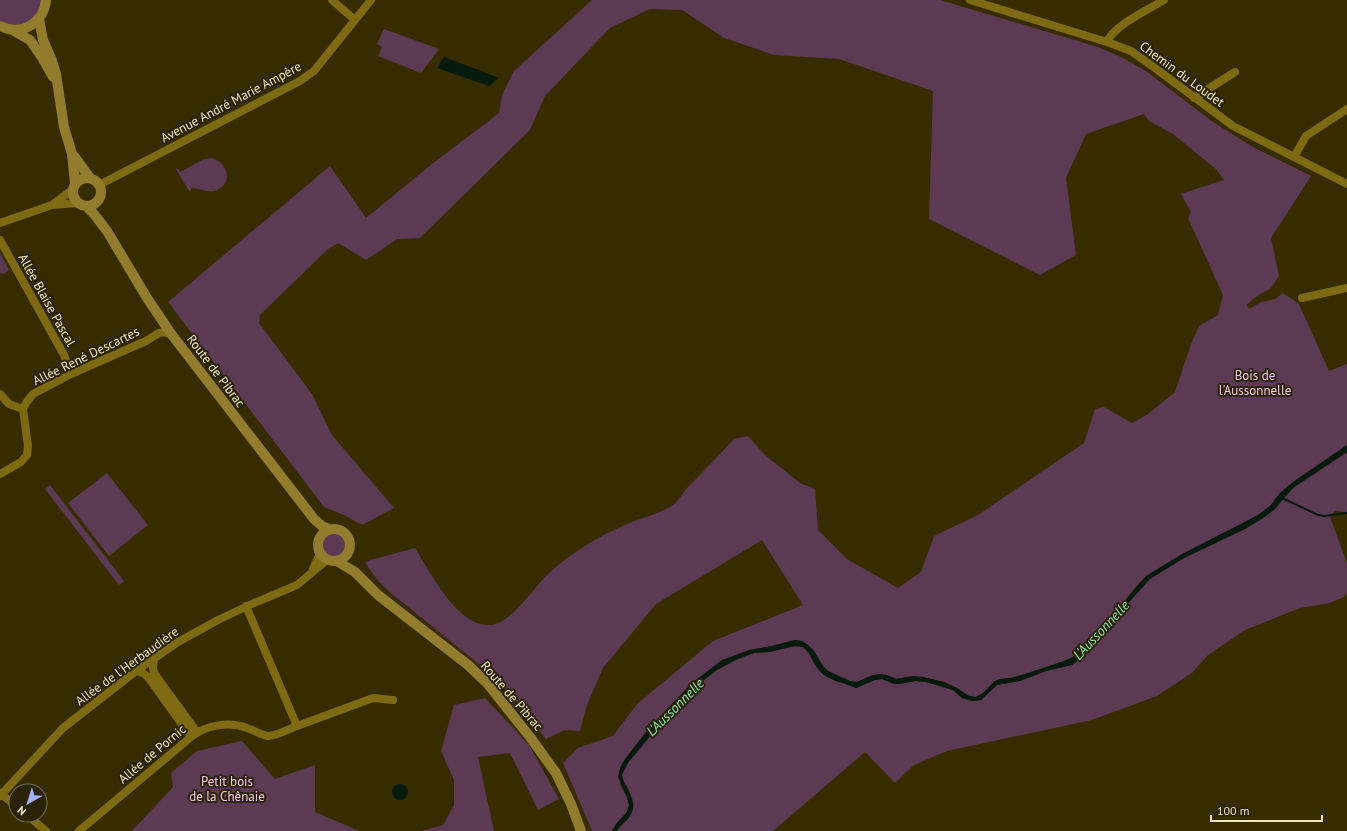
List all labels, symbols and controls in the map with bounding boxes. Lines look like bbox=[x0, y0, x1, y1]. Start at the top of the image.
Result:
street label: Chemin du Loudet bbox=[1136, 37, 1228, 111]
street label: Avenue André Marie Ampère bbox=[158, 58, 304, 146]
street label: Allée Blaise Pascal bbox=[14, 251, 80, 350]
street label: Allée René Descartes bbox=[30, 323, 142, 389]
street label: Route de Pibrac bbox=[183, 331, 249, 411]
park label: Bois de l'Aussonnelle bbox=[1219, 367, 1291, 399]
water label: L'Aussonnelle bbox=[1069, 596, 1133, 663]
street label: Allée de l'Herbaudière bbox=[72, 623, 182, 709]
street label: Route de Pibrac bbox=[477, 658, 547, 735]
water label: L'Aussonnelle bbox=[642, 674, 708, 740]
street label: Allée de Pornic bbox=[115, 721, 190, 787]
park label: Petit bois de la Chênaie bbox=[189, 773, 265, 805]
north arrow bbox=[8, 783, 48, 823]
scale bar bbox=[1211, 797, 1322, 823]
text: N bbox=[14, 803, 29, 818]
text: 100 m bbox=[1217, 803, 1250, 818]

